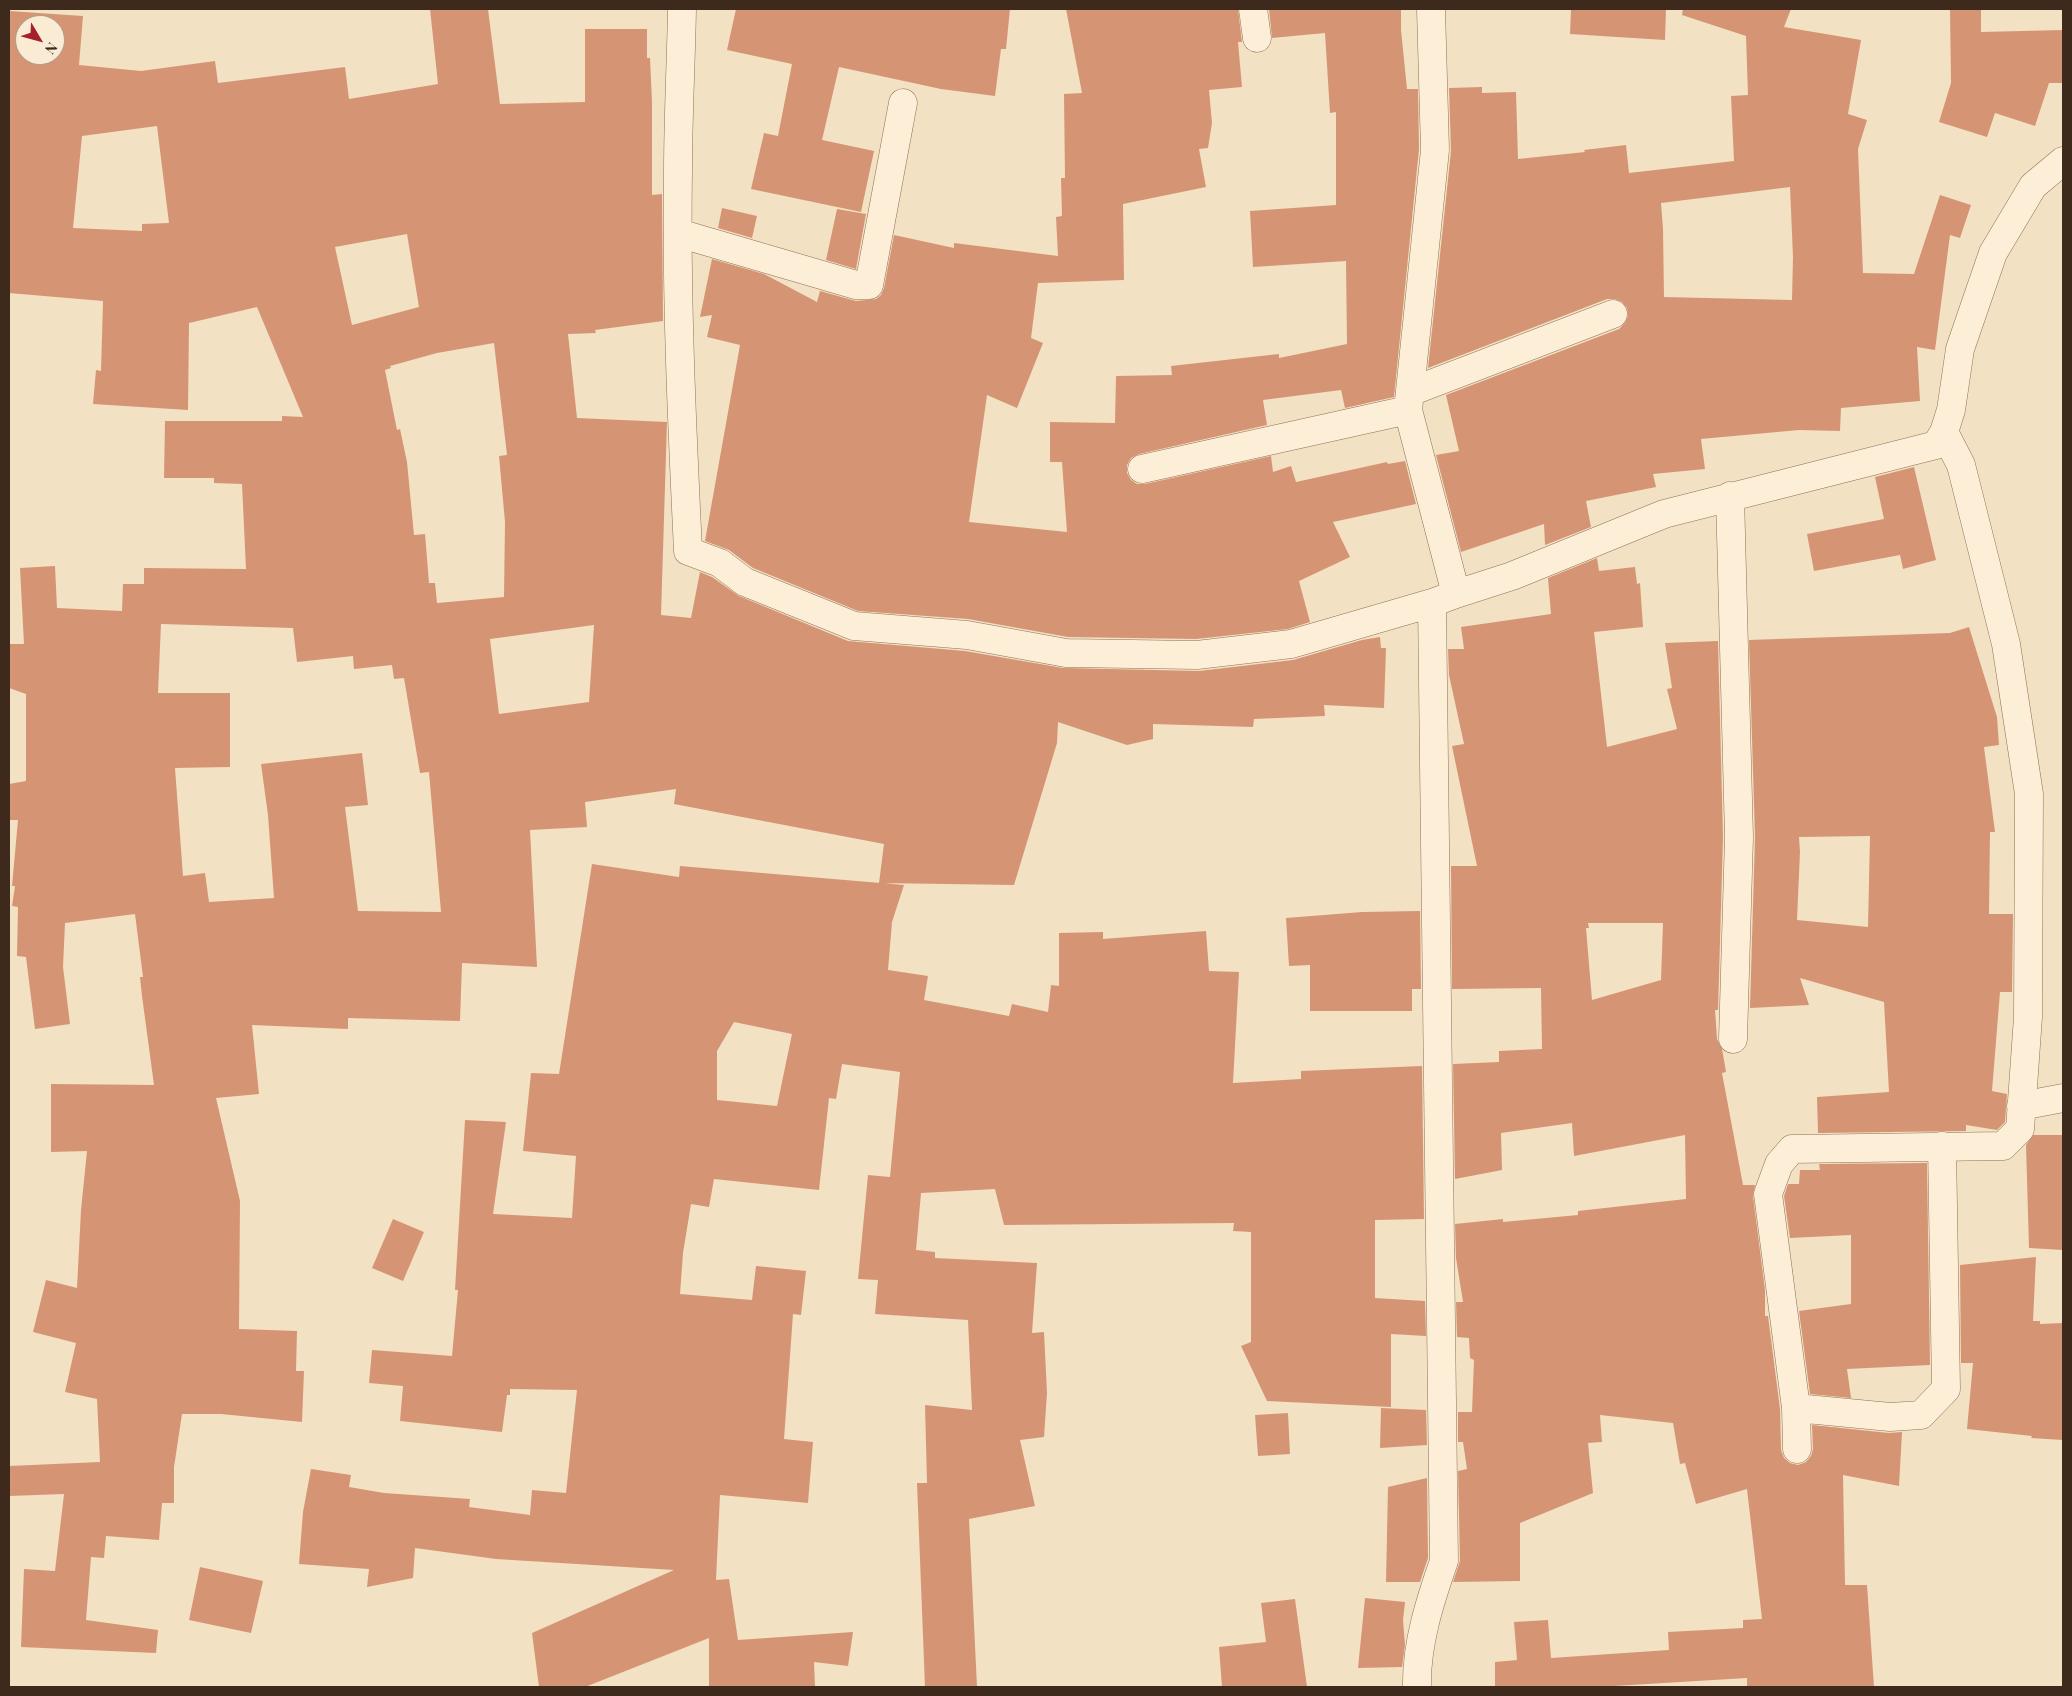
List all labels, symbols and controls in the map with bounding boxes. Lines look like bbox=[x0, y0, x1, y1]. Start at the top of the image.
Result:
north arrow bbox=[15, 15, 65, 65]
text: N bbox=[41, 39, 62, 58]

